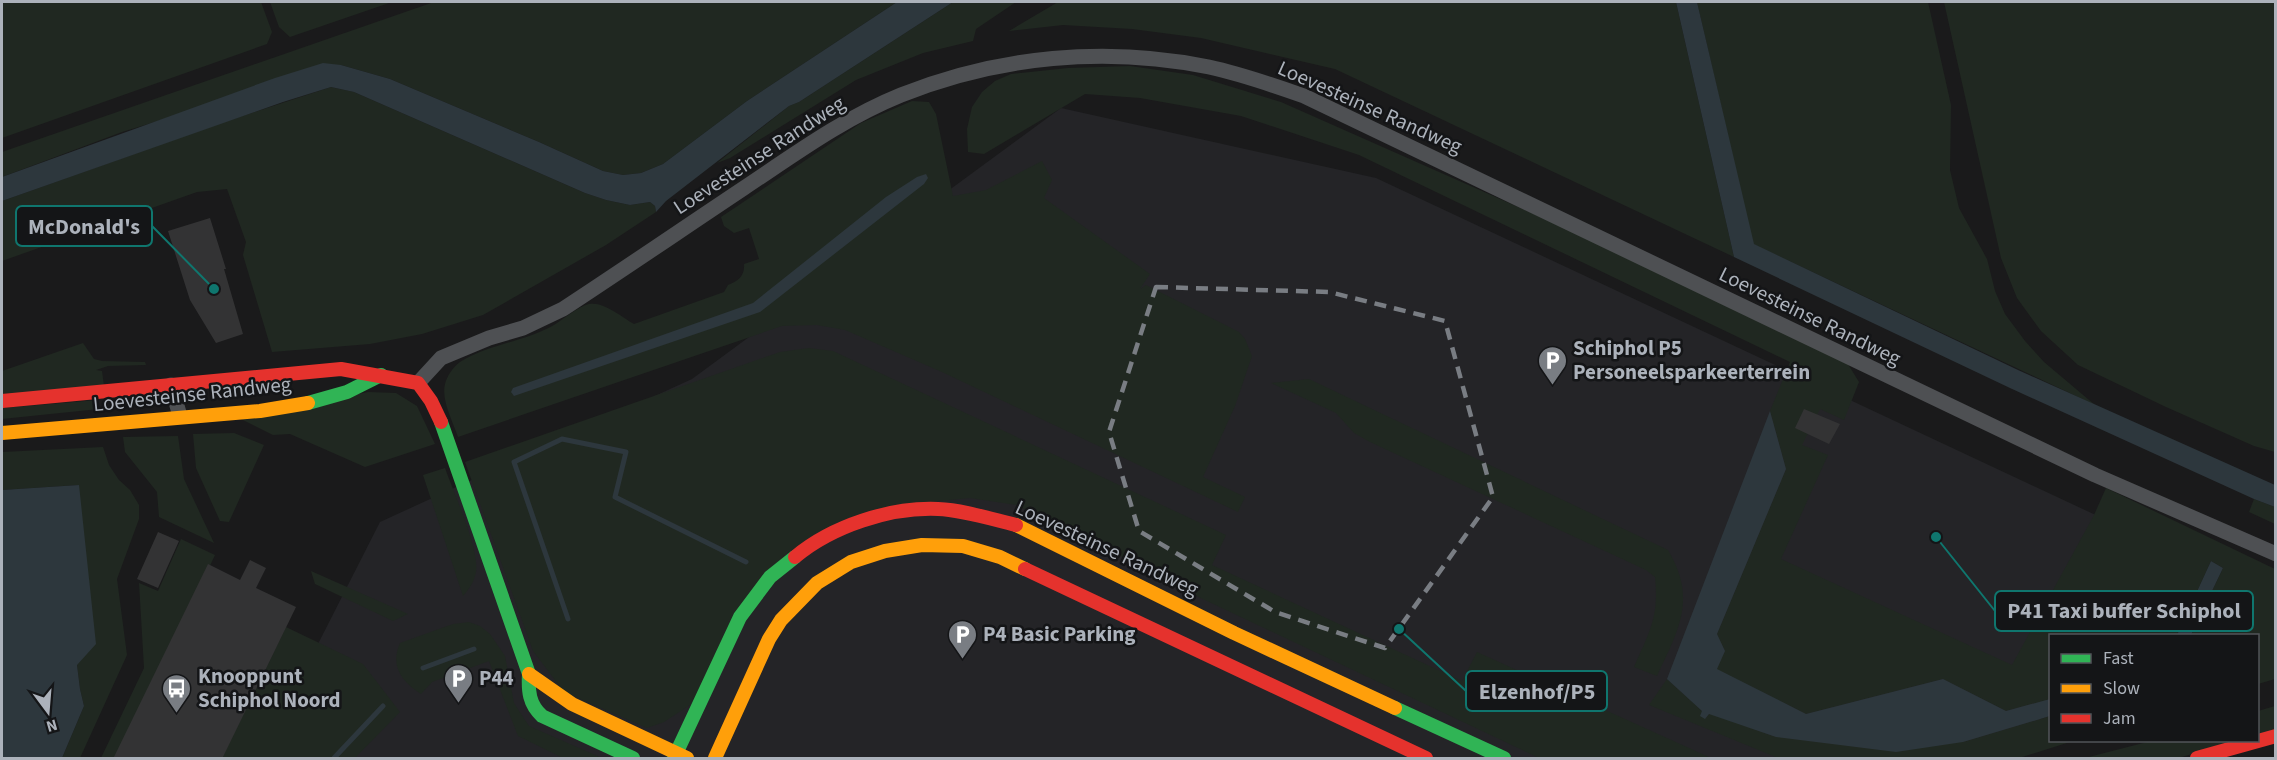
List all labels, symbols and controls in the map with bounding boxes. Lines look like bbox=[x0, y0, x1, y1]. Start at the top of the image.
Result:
street label: Loevesteinse Randweg bbox=[1273, 53, 1467, 161]
street label: Loevesteinse Randweg bbox=[667, 88, 851, 222]
callout: McDonald's bbox=[16, 206, 152, 246]
text: McDonald's bbox=[28, 211, 140, 243]
street label: Loevesteinse Randweg bbox=[1714, 259, 1906, 373]
place label: Schiphol P5 Personeelsparkeerterrein bbox=[1573, 333, 1810, 387]
parking icon: Schiphol P5 Personeelsparkeerterrein bbox=[1536, 344, 1568, 386]
street label: Loevesteinse Randweg bbox=[91, 369, 293, 419]
street label: Loevesteinse Randweg bbox=[1010, 492, 1204, 604]
callout: P41 Taxi buffer Schiphol bbox=[1995, 591, 2253, 631]
text: P41 Taxi buffer Schiphol bbox=[2007, 595, 2242, 627]
parking icon: P4 Basic Parking bbox=[946, 618, 978, 660]
place label: P4 Basic Parking bbox=[983, 619, 1135, 649]
legend bbox=[2049, 634, 2259, 742]
text: Fast bbox=[2103, 646, 2134, 671]
place label: Knooppunt Schiphol Noord bbox=[198, 661, 341, 715]
parking icon: P44 bbox=[442, 662, 474, 704]
place label: P44 bbox=[479, 663, 514, 693]
callout: Elzenhof/P5 bbox=[1466, 671, 1607, 711]
bus stop icon: Knooppunt Schiphol Noord bbox=[161, 672, 193, 714]
text: Elzenhof/P5 bbox=[1479, 676, 1595, 708]
text: Slow bbox=[2103, 676, 2140, 701]
north arrow bbox=[18, 682, 78, 742]
text: Jam bbox=[2103, 706, 2136, 731]
text: N bbox=[44, 713, 60, 737]

